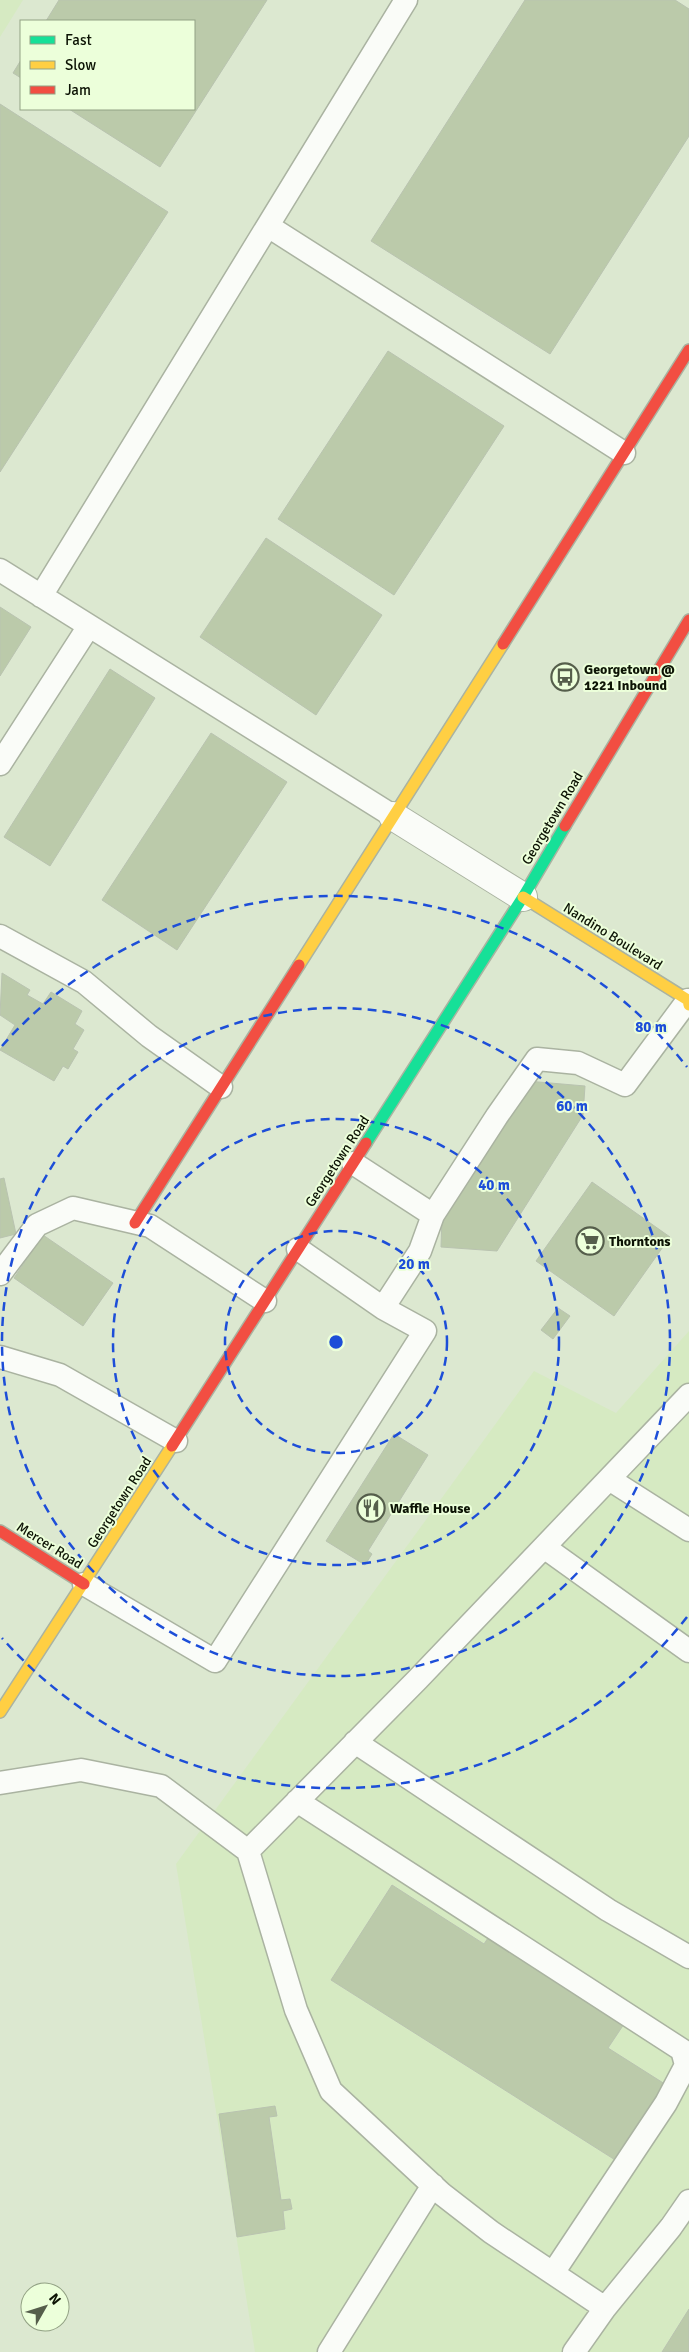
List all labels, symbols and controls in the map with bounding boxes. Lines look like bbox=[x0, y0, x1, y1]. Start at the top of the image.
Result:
legend bbox=[20, 20, 195, 110]
text: Fast bbox=[65, 31, 92, 49]
text: Slow bbox=[65, 56, 96, 74]
text: Jam bbox=[65, 81, 91, 99]
place label: Georgetown @ 1221 Inbound bbox=[584, 661, 675, 694]
bus stop icon: Georgetown @ 1221 Inbound bbox=[550, 662, 580, 692]
street label: Georgetown Road bbox=[518, 769, 587, 868]
street label: Nandino Boulevard bbox=[560, 899, 665, 974]
text: 80 m bbox=[635, 1018, 667, 1036]
text: 60 m bbox=[556, 1097, 588, 1115]
street label: Georgetown Road bbox=[302, 1112, 373, 1210]
text: 40 m bbox=[478, 1176, 510, 1194]
supermarket icon: Thorntons bbox=[575, 1226, 605, 1256]
place label: Thorntons bbox=[609, 1233, 671, 1250]
text: 20 m bbox=[398, 1255, 430, 1273]
centre of rings bbox=[327, 1333, 345, 1351]
street label: Georgetown Road bbox=[84, 1453, 155, 1551]
restaurant icon: Waffle House bbox=[356, 1493, 386, 1523]
place label: Waffle House bbox=[390, 1500, 470, 1517]
street label: Mercer Road bbox=[13, 1518, 86, 1572]
north arrow bbox=[20, 2282, 70, 2332]
text: N bbox=[45, 2290, 64, 2308]

